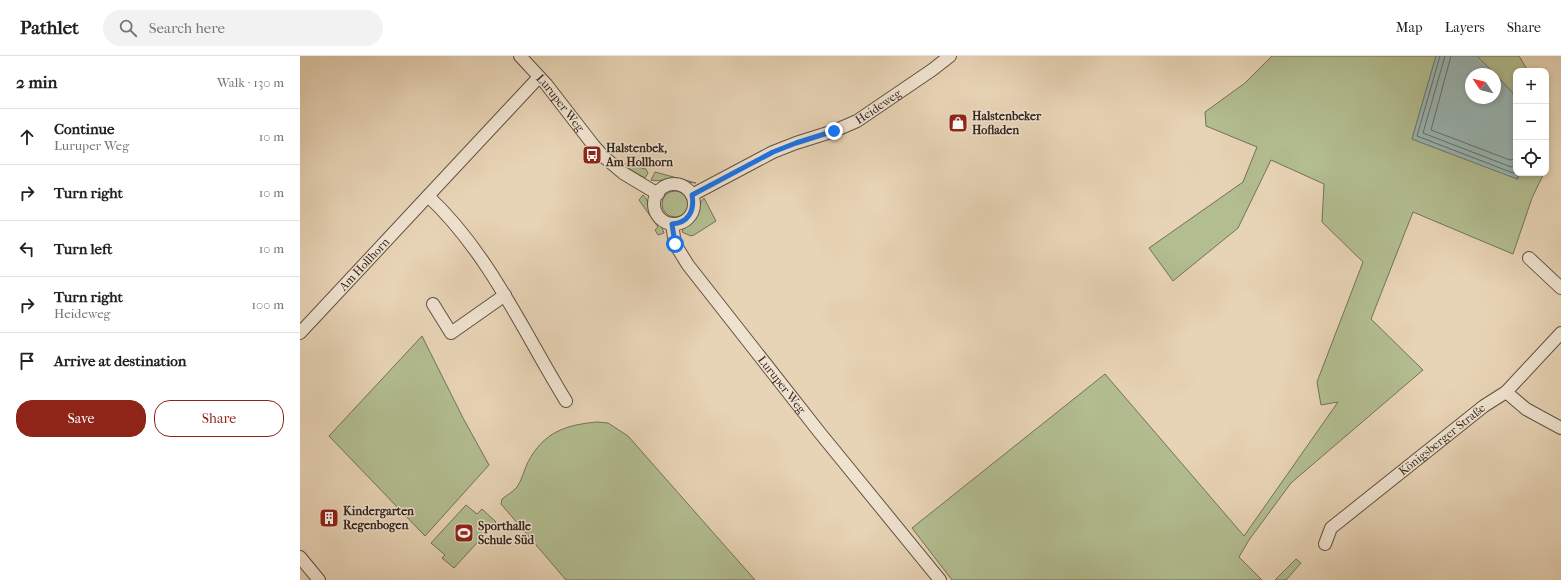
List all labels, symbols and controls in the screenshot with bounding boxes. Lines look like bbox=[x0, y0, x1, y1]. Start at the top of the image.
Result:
search box bbox=[103, 10, 383, 46]
text: Pathlet bbox=[20, 17, 79, 39]
icon: search bbox=[117, 17, 139, 39]
text: Search here bbox=[149, 19, 225, 37]
text: Map bbox=[1396, 19, 1423, 36]
text: Layers bbox=[1445, 19, 1485, 36]
text: Share bbox=[1507, 19, 1541, 36]
north arrow bbox=[1465, 68, 1501, 104]
map controls bbox=[1513, 68, 1549, 176]
button: + bbox=[1513, 68, 1549, 104]
street label: Luruper Weg bbox=[533, 71, 588, 135]
text: 2 min bbox=[16, 72, 57, 92]
text: Walk · 130 m bbox=[217, 75, 284, 90]
street label: Heideweg bbox=[853, 86, 904, 127]
button: − bbox=[1513, 104, 1549, 140]
place label: Halstenbeker Hofladen bbox=[972, 109, 1042, 137]
shop icon: Halstenbeker Hofladen bbox=[947, 112, 969, 134]
text: Continue bbox=[54, 120, 114, 138]
route end bbox=[825, 122, 843, 140]
icon: ahead bbox=[16, 126, 38, 148]
text: 10 m bbox=[259, 129, 284, 144]
text: Luruper Weg bbox=[54, 138, 129, 153]
button: locate bbox=[1513, 140, 1549, 176]
place label: Halstenbek, Am Hollhorn bbox=[605, 141, 674, 169]
bus stop icon: Halstenbek, Am Hollhorn bbox=[581, 144, 603, 166]
icon: right bbox=[16, 182, 38, 204]
text: Turn right bbox=[54, 184, 123, 202]
text: 10 m bbox=[259, 185, 284, 200]
street label: Am Hollhorn bbox=[335, 235, 392, 294]
route start bbox=[666, 235, 684, 253]
icon: left bbox=[16, 238, 38, 260]
text: Turn left bbox=[54, 240, 112, 258]
text: 10 m bbox=[259, 241, 284, 256]
text: Turn right bbox=[54, 288, 123, 306]
icon: right bbox=[16, 294, 38, 316]
text: 100 m bbox=[251, 297, 284, 312]
text: Heideweg bbox=[54, 306, 111, 321]
icon: arrive bbox=[16, 350, 38, 372]
text: Arrive at destination bbox=[54, 352, 186, 370]
street label: Luruper Weg bbox=[755, 353, 809, 417]
button: Save bbox=[16, 400, 146, 437]
button: Share bbox=[154, 400, 284, 437]
street label: Königsberger Straße bbox=[1396, 401, 1488, 478]
place label: Kindergarten Regenbogen bbox=[343, 504, 415, 533]
building icon: Kindergarten Regenbogen bbox=[318, 507, 340, 529]
place label: Sporthalle Schule Süd bbox=[478, 519, 534, 547]
sports icon: Sporthalle Schule Süd bbox=[453, 522, 475, 544]

